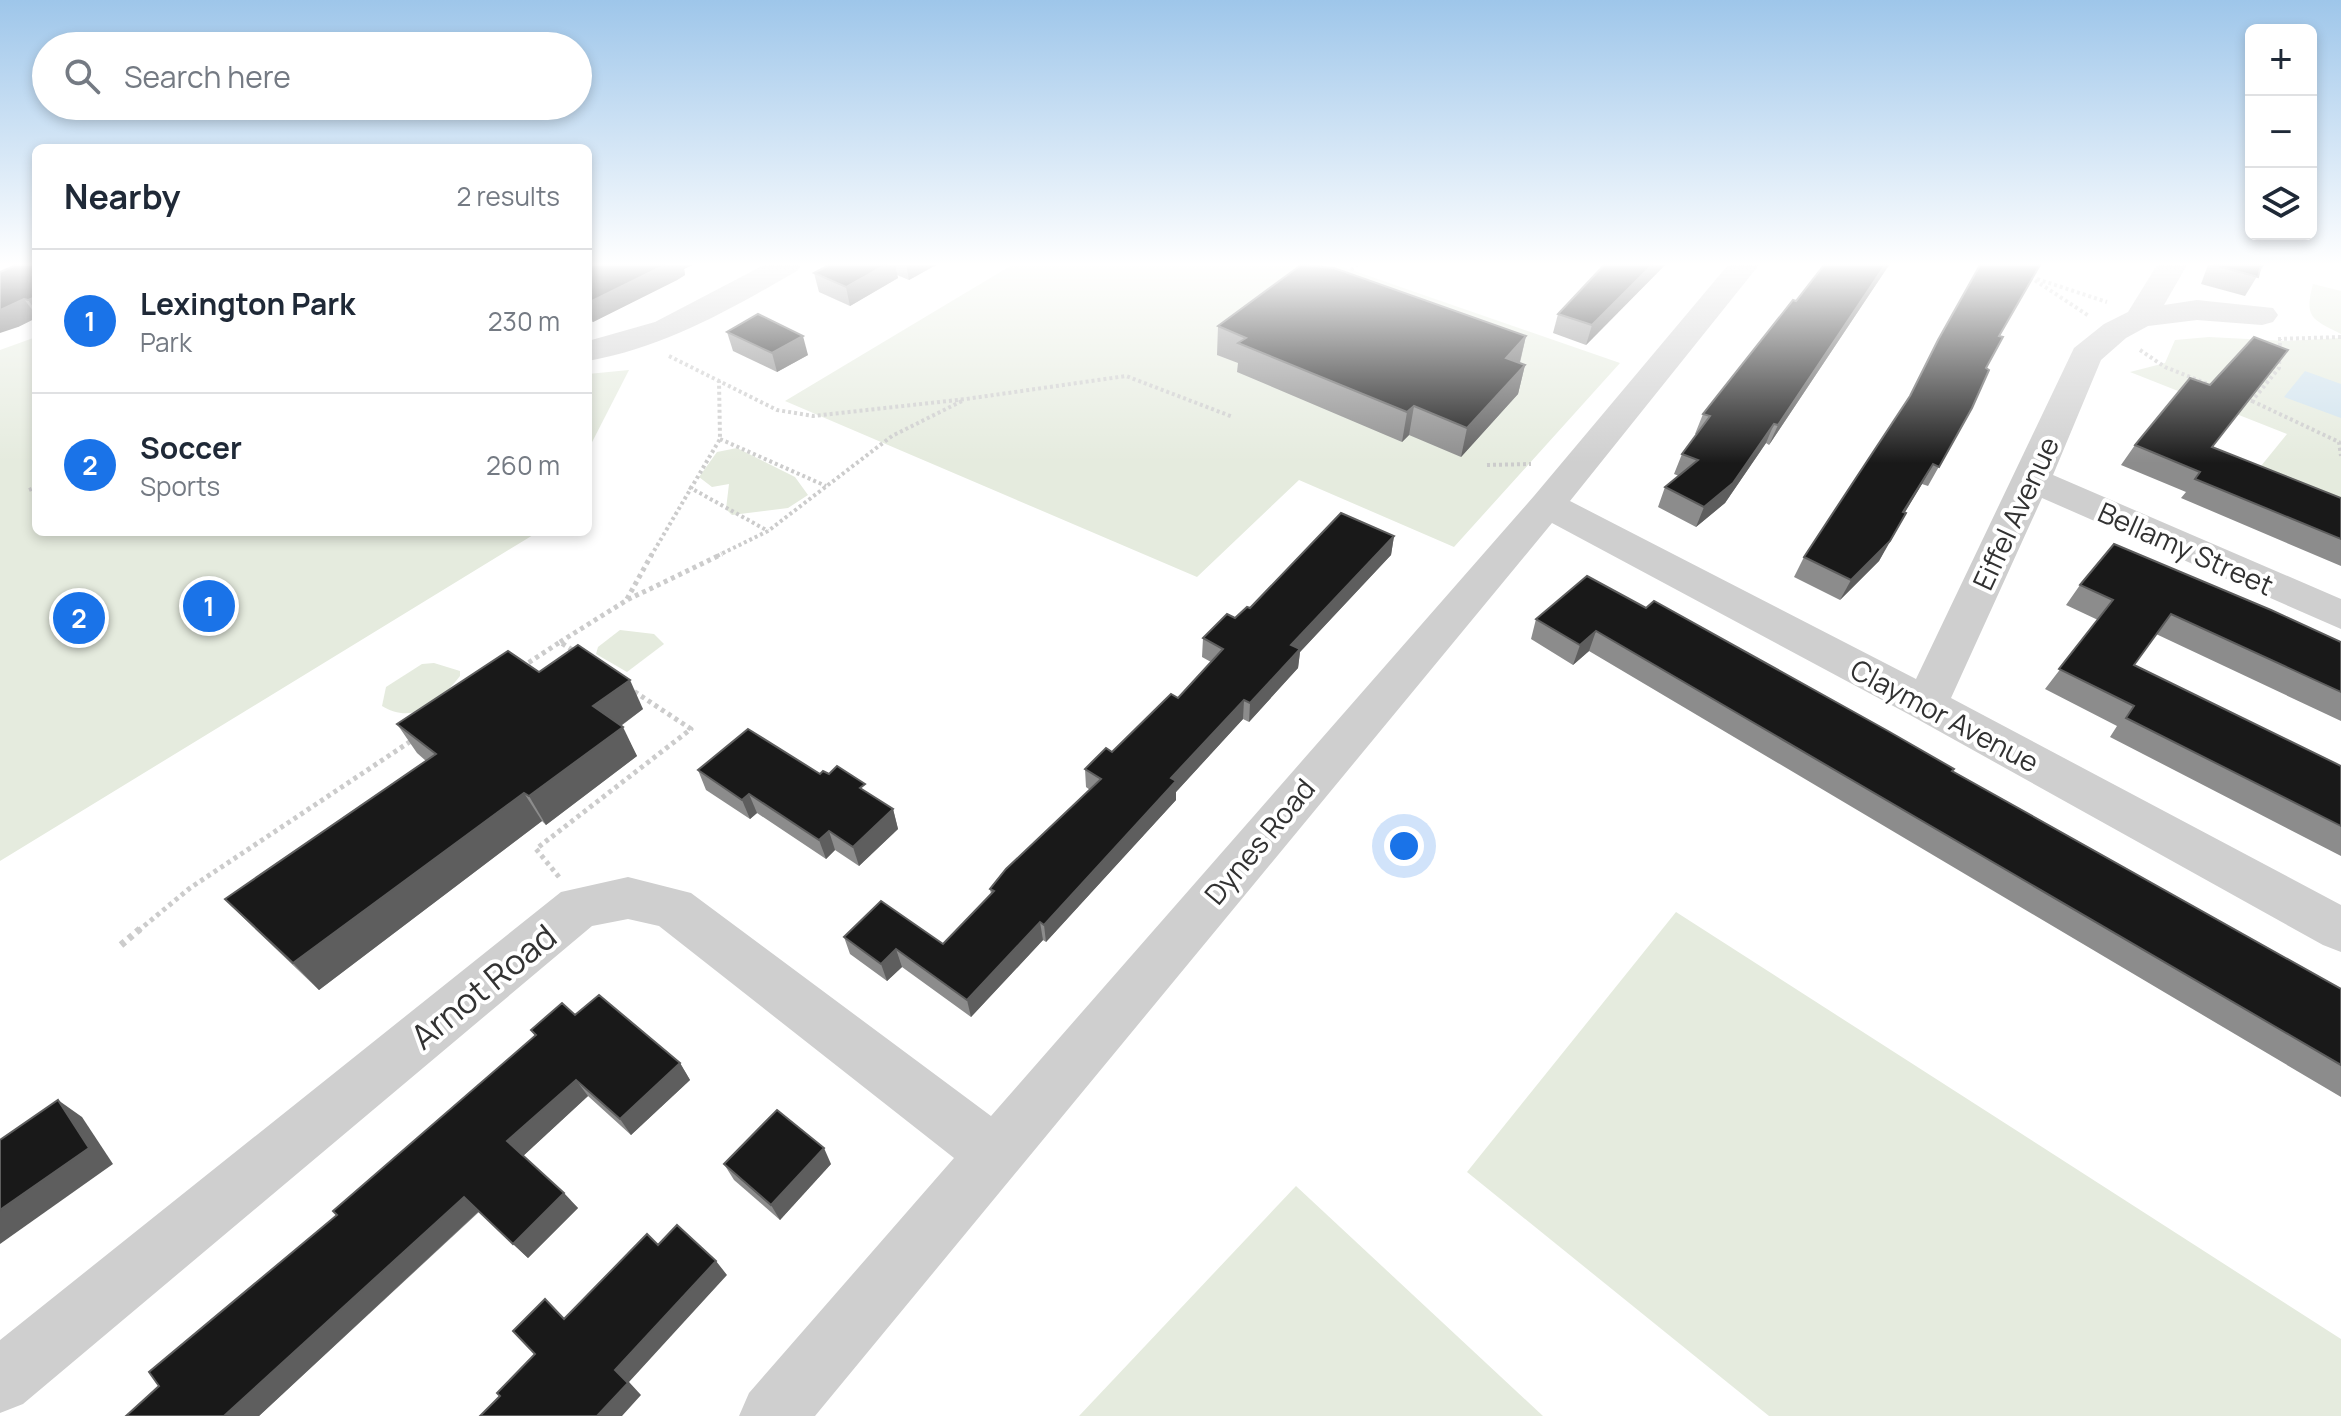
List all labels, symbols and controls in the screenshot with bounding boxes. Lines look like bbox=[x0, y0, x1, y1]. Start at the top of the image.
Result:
map controls bbox=[2245, 24, 2317, 240]
button: + bbox=[2245, 24, 2317, 96]
search box bbox=[32, 32, 592, 120]
icon: search bbox=[60, 54, 104, 98]
text: Search here bbox=[124, 56, 291, 97]
button: − bbox=[2245, 96, 2317, 168]
button: layers bbox=[2245, 168, 2317, 240]
text: Nearby bbox=[64, 173, 180, 219]
text: 2 results bbox=[456, 178, 560, 214]
text: Lexington Park bbox=[140, 283, 355, 324]
text: 1 bbox=[84, 303, 96, 339]
text: 230 m bbox=[488, 303, 560, 339]
text: Park bbox=[140, 324, 192, 360]
text: Soccer bbox=[140, 427, 242, 468]
street label: Eiffel Avenue bbox=[1963, 430, 2067, 596]
text: 2 bbox=[82, 447, 98, 483]
text: 260 m bbox=[486, 447, 560, 483]
text: Sports bbox=[140, 468, 220, 504]
street label: Bellamy Street bbox=[2092, 492, 2280, 604]
pin: 1 bbox=[183, 576, 235, 636]
pin: 2 bbox=[53, 588, 105, 648]
street label: Claymor Avenue bbox=[1844, 649, 2046, 781]
street label: Dynes Road bbox=[1195, 770, 1323, 912]
your location bbox=[1384, 826, 1424, 866]
street label: Arnot Road bbox=[401, 913, 565, 1059]

